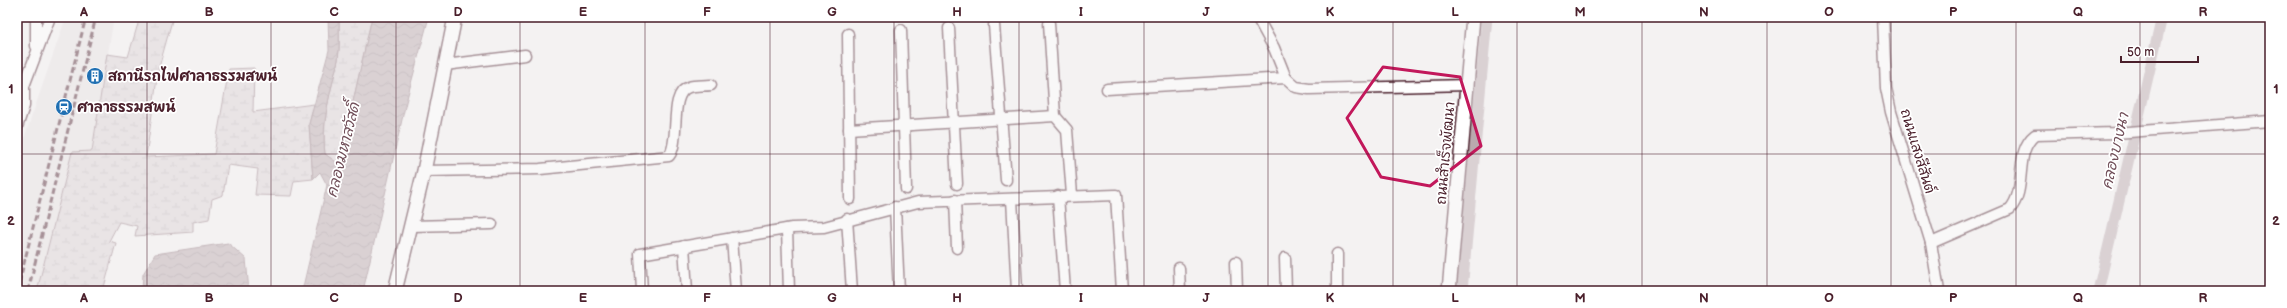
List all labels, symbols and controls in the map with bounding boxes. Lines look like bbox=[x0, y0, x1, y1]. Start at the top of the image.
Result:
text: A bbox=[79, 4, 88, 20]
text: B bbox=[204, 4, 214, 20]
text: C bbox=[329, 4, 339, 20]
text: D bbox=[453, 4, 463, 20]
text: E bbox=[579, 4, 588, 20]
text: F bbox=[703, 4, 711, 20]
text: G bbox=[827, 4, 837, 20]
text: H bbox=[952, 4, 962, 20]
text: I bbox=[1079, 4, 1083, 20]
text: J bbox=[1202, 4, 1210, 20]
text: K bbox=[1326, 4, 1335, 20]
text: L bbox=[1451, 4, 1459, 20]
text: M bbox=[1574, 4, 1586, 20]
text: N bbox=[1699, 4, 1709, 20]
text: O bbox=[1824, 4, 1834, 20]
text: P bbox=[1949, 4, 1958, 20]
text: Q bbox=[2073, 4, 2083, 20]
text: R bbox=[2199, 4, 2208, 20]
scale bar bbox=[2121, 38, 2198, 64]
text: 50 m bbox=[2127, 45, 2154, 60]
building icon: สถานีรถไฟศาลาธรรมสพน์ bbox=[85, 66, 105, 86]
place label: สถานีรถไฟศาลาธรรมสพน์ bbox=[108, 66, 277, 85]
text: 1 bbox=[8, 81, 14, 97]
text: 1 bbox=[2273, 81, 2279, 97]
water label: คลองมหาสวัสดิ์ bbox=[318, 95, 366, 199]
station icon: ศาลาธรรมสพน์ bbox=[54, 97, 74, 117]
place label: ศาลาธรรมสพน์ bbox=[77, 97, 176, 116]
street label: ถนนสำเร็จพัฒนา bbox=[1432, 101, 1458, 205]
street label: ถนนแสงสีสันต์ bbox=[1897, 106, 1939, 196]
water label: คลองบางนา bbox=[2097, 110, 2134, 191]
text: 2 bbox=[7, 213, 15, 229]
text: 2 bbox=[2272, 213, 2280, 229]
text: A bbox=[79, 290, 88, 306]
text: B bbox=[204, 290, 214, 306]
text: C bbox=[329, 290, 339, 306]
text: D bbox=[453, 290, 463, 306]
text: E bbox=[579, 290, 588, 306]
text: F bbox=[703, 290, 711, 306]
text: G bbox=[827, 290, 837, 306]
text: H bbox=[952, 290, 962, 306]
text: I bbox=[1079, 290, 1083, 306]
text: J bbox=[1202, 290, 1210, 306]
text: K bbox=[1326, 290, 1335, 306]
text: L bbox=[1451, 290, 1459, 306]
text: M bbox=[1574, 290, 1586, 306]
text: N bbox=[1699, 290, 1709, 306]
text: O bbox=[1824, 290, 1834, 306]
text: P bbox=[1949, 290, 1958, 306]
text: Q bbox=[2073, 290, 2083, 306]
text: R bbox=[2199, 290, 2208, 306]

